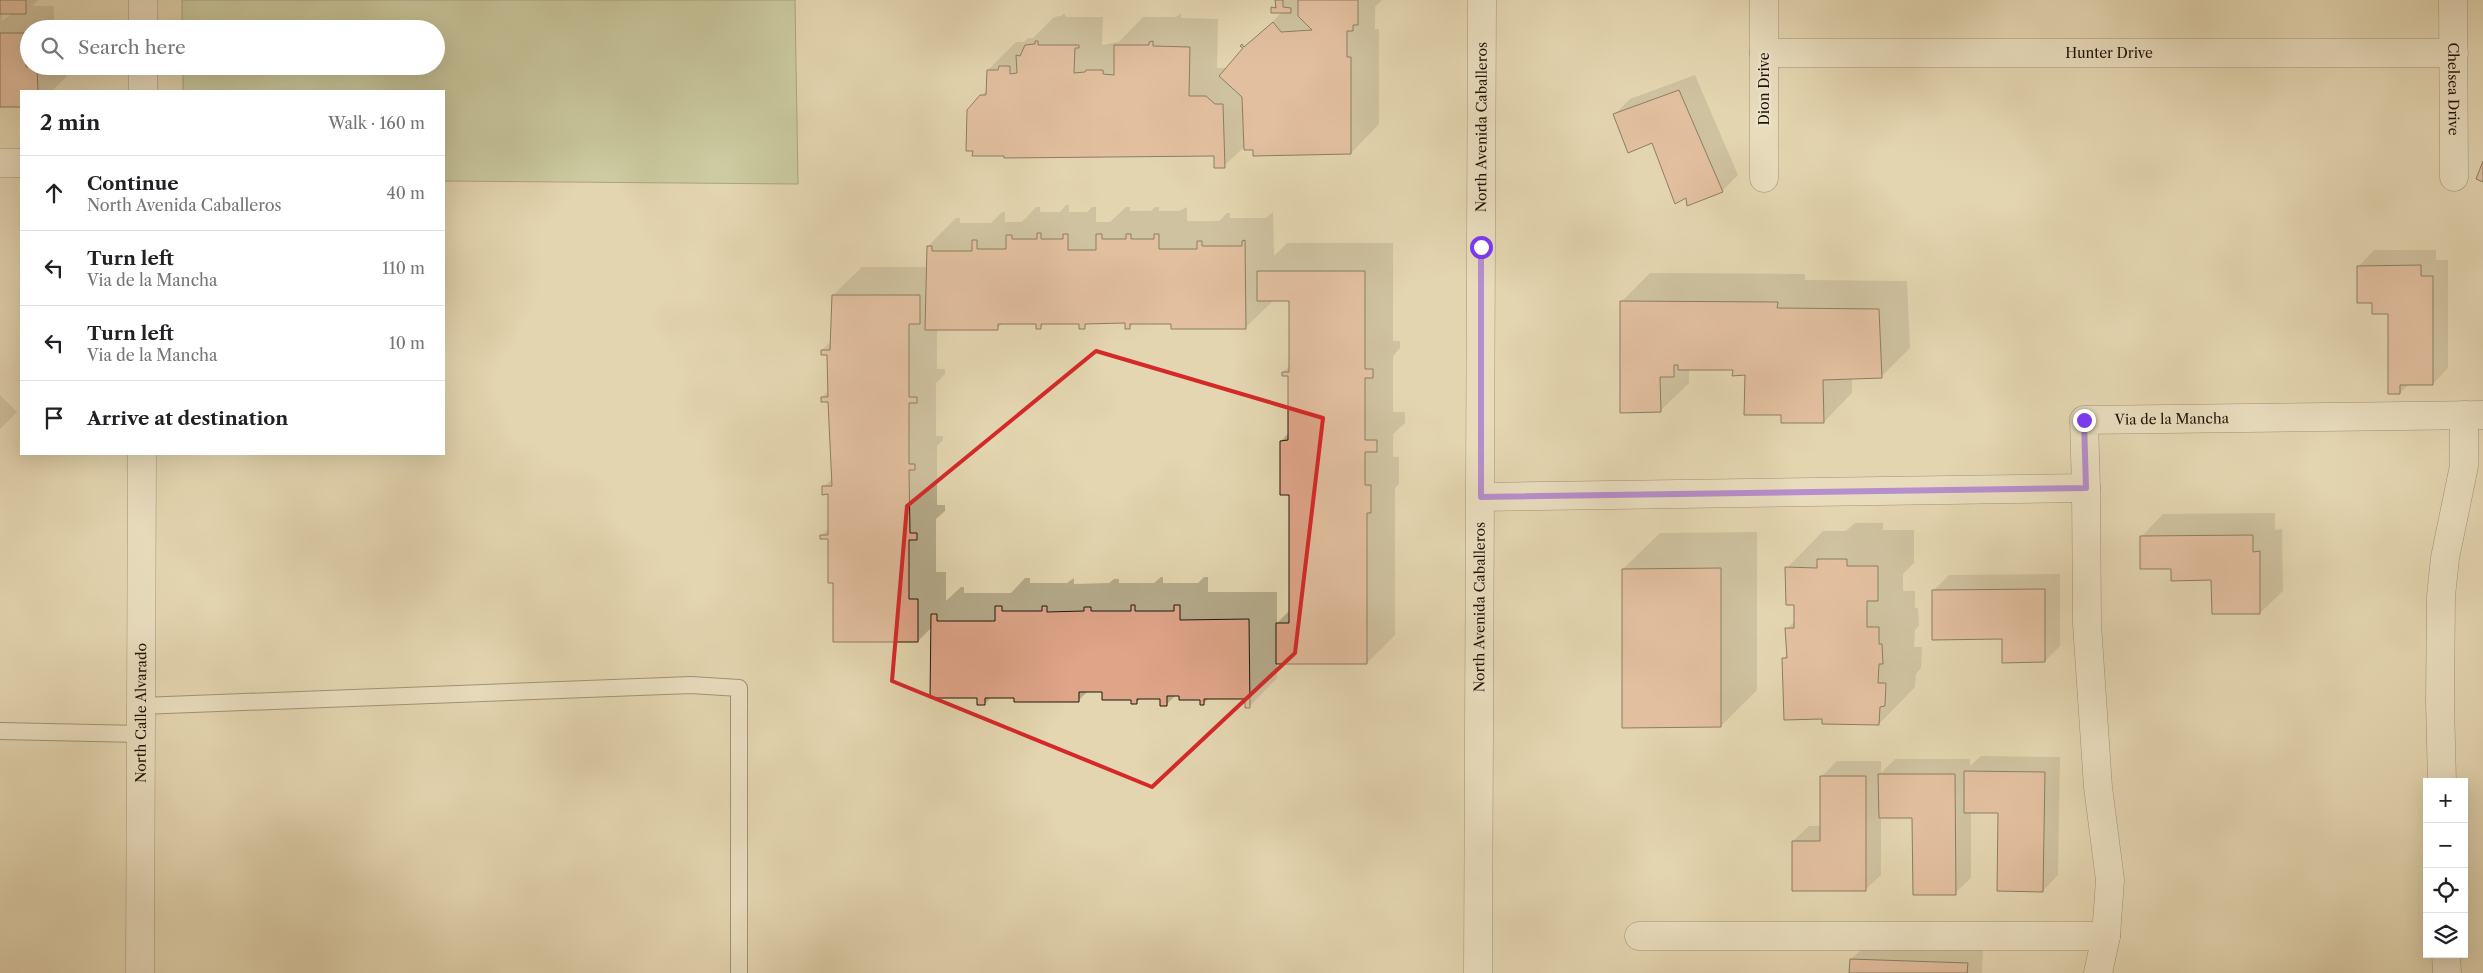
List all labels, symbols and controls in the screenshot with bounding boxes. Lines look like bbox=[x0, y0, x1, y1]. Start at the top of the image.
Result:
search box bbox=[20, 20, 445, 75]
icon: search bbox=[38, 34, 66, 62]
text: Search here bbox=[78, 36, 186, 59]
street label: North Avenida Caballeros bbox=[1472, 42, 1491, 212]
street label: Chelsea Drive bbox=[2444, 42, 2463, 136]
street label: Hunter Drive bbox=[2065, 44, 2153, 62]
street label: Dion Drive bbox=[1755, 52, 1773, 126]
text: 2 min bbox=[40, 110, 100, 135]
text: Walk · 160 m bbox=[328, 113, 425, 133]
text: Continue bbox=[87, 172, 179, 195]
icon: ahead bbox=[40, 179, 68, 207]
text: 40 m bbox=[386, 183, 425, 203]
text: North Avenida Caballeros bbox=[87, 195, 281, 215]
route start bbox=[1470, 236, 1493, 259]
text: Turn left bbox=[87, 247, 174, 270]
icon: left bbox=[40, 254, 68, 282]
text: 110 m bbox=[382, 258, 425, 278]
text: Via de la Mancha bbox=[87, 270, 218, 290]
text: Turn left bbox=[87, 322, 174, 345]
icon: left bbox=[40, 329, 68, 357]
text: 10 m bbox=[389, 333, 425, 353]
text: Via de la Mancha bbox=[87, 345, 218, 365]
icon: arrive bbox=[40, 404, 68, 432]
text: Arrive at destination bbox=[87, 407, 288, 430]
route end bbox=[2073, 409, 2096, 432]
street label: Via de la Mancha bbox=[2114, 409, 2230, 429]
street label: North Avenida Caballeros bbox=[1470, 522, 1489, 692]
street label: North Calle Alvarado bbox=[132, 643, 150, 783]
map controls bbox=[2423, 778, 2468, 958]
button: + bbox=[2423, 778, 2468, 823]
button: − bbox=[2423, 823, 2468, 868]
button: locate bbox=[2423, 868, 2468, 913]
button: layers bbox=[2423, 913, 2468, 958]

